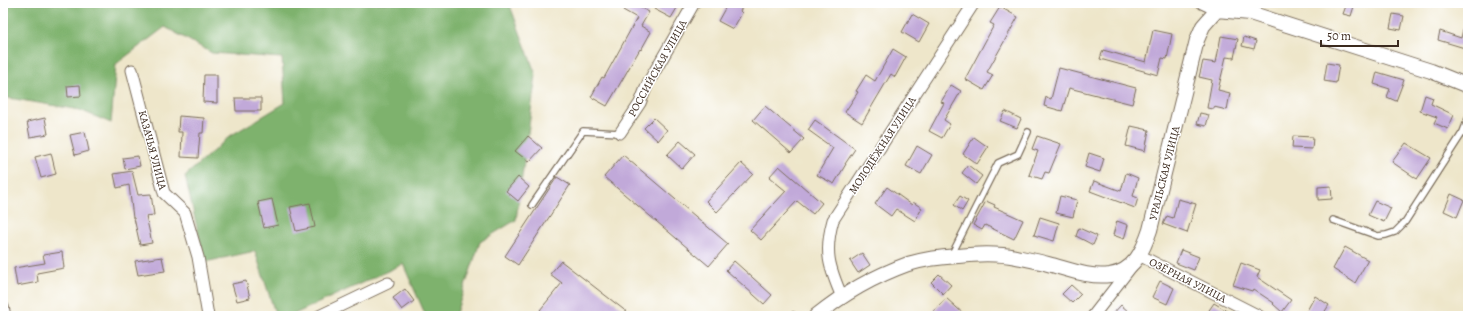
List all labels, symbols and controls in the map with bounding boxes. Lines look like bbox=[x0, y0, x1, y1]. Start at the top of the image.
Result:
street label: РОССИЙСКАЯ УЛИЦА bbox=[625, 17, 691, 119]
scale bar bbox=[1321, 22, 1398, 48]
text: 50 m bbox=[1327, 28, 1351, 44]
street label: МОЛОДЁЖНАЯ УЛИЦА bbox=[845, 93, 920, 197]
street label: КАЗАЧЬЯ УЛИЦА bbox=[135, 109, 170, 192]
street label: УРАЛЬСКАЯ УЛИЦА bbox=[1146, 124, 1184, 222]
street label: ОЗЁРНАЯ УЛИЦА bbox=[1147, 254, 1230, 307]

